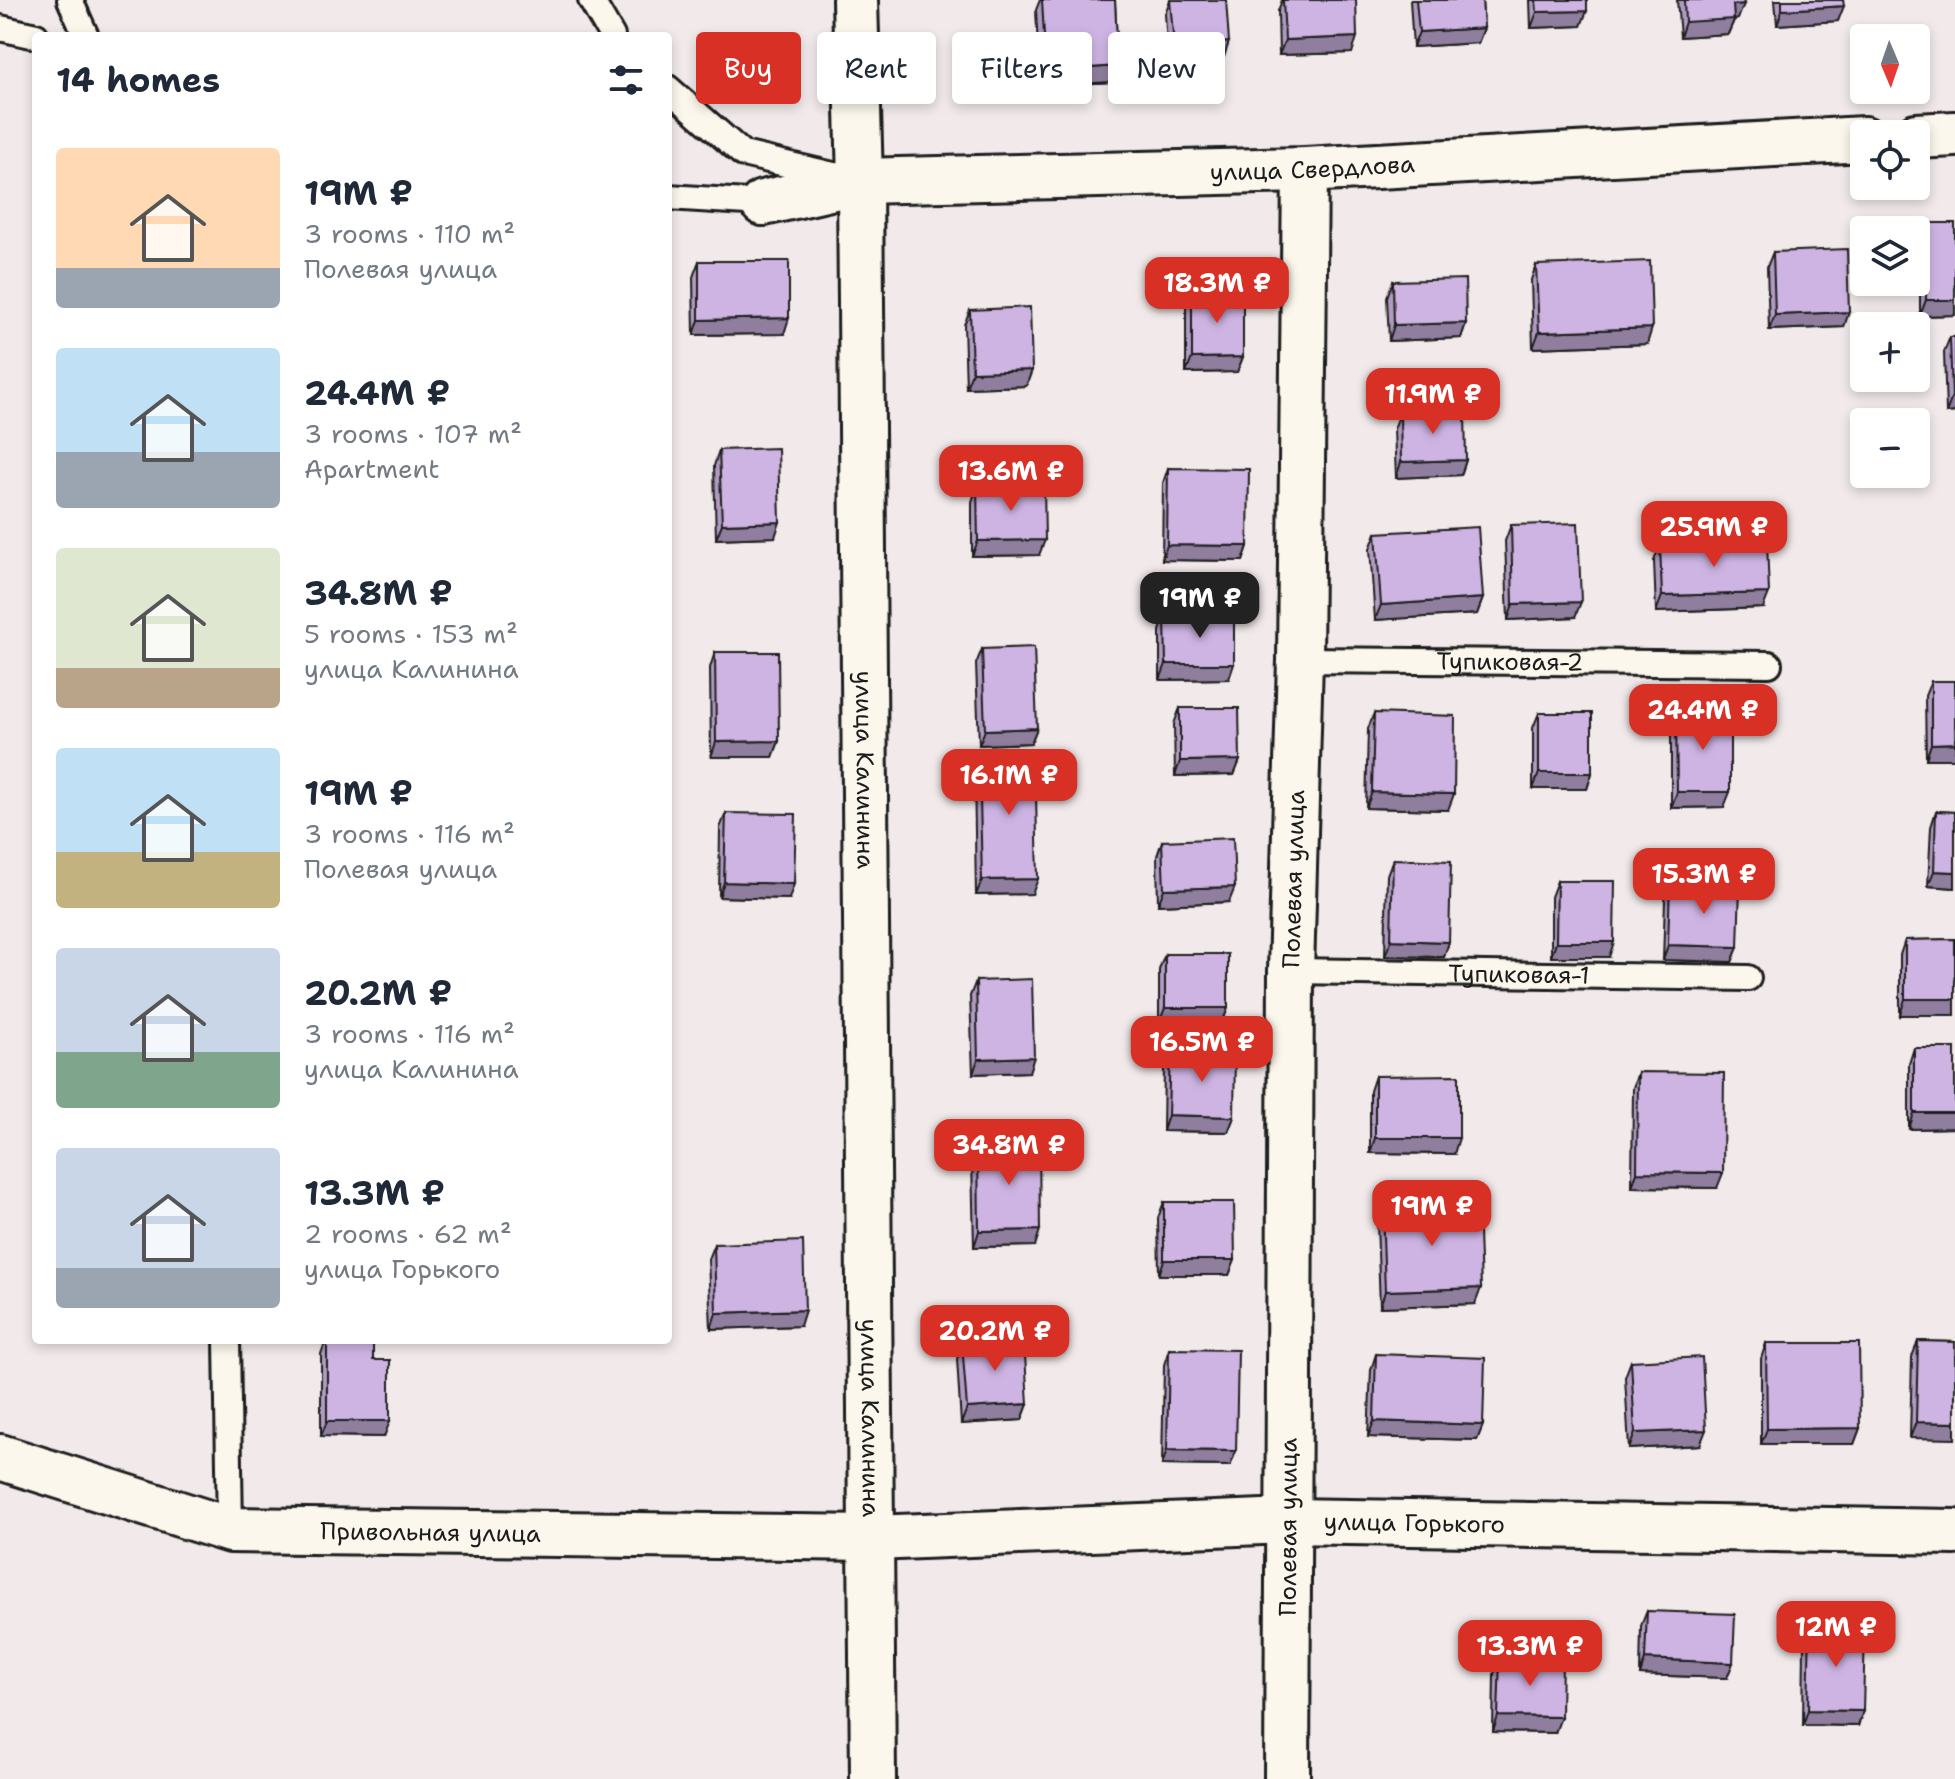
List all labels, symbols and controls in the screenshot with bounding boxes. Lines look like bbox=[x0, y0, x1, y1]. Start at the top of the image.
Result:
north arrow bbox=[1850, 24, 1930, 104]
map controls bbox=[1850, 24, 1930, 488]
chip: Buy bbox=[696, 32, 801, 104]
chip: Rent bbox=[817, 32, 936, 104]
chip: Filters bbox=[952, 32, 1092, 104]
chip: New bbox=[1108, 32, 1225, 104]
text: 14 homes bbox=[56, 57, 220, 103]
icon: filters bbox=[604, 58, 648, 102]
button: locate bbox=[1850, 120, 1930, 200]
street label: улица Свердлова bbox=[1210, 148, 1416, 188]
text: 19M ₽ bbox=[304, 170, 413, 216]
icon: home bbox=[120, 180, 216, 276]
text: 3 rooms · 110 m² bbox=[304, 216, 515, 251]
button: layers bbox=[1850, 216, 1930, 296]
text: Полевая улица bbox=[304, 251, 497, 286]
pin: 18.3M ₽ bbox=[1143, 257, 1291, 325]
text: 18.3M ₽ bbox=[1163, 265, 1271, 300]
button: + bbox=[1850, 312, 1930, 392]
pin: 11.9M ₽ bbox=[1359, 368, 1507, 436]
text: 24.4M ₽ bbox=[304, 370, 450, 416]
text: 11.9M ₽ bbox=[1384, 376, 1482, 411]
icon: home bbox=[120, 380, 216, 476]
button: − bbox=[1850, 408, 1930, 488]
text: 3 rooms · 107 m² bbox=[304, 416, 522, 451]
pin: 13.6M ₽ bbox=[937, 445, 1085, 513]
text: Apartment bbox=[304, 451, 440, 486]
text: 13.6M ₽ bbox=[957, 453, 1065, 488]
pin: 25.9M ₽ bbox=[1640, 501, 1788, 569]
text: 25.9M ₽ bbox=[1659, 509, 1769, 544]
text: 34.8M ₽ bbox=[304, 570, 453, 616]
pin: 19M ₽ bbox=[1144, 572, 1256, 640]
icon: home bbox=[120, 580, 216, 676]
text: 19M ₽ bbox=[1158, 580, 1242, 615]
text: 5 rooms · 153 m² bbox=[304, 616, 518, 651]
street label: Тупиковая-2 bbox=[1436, 645, 1584, 678]
text: улица Калинина bbox=[304, 651, 519, 686]
street label: улица Калинина bbox=[848, 671, 882, 869]
pin: 24.4M ₽ bbox=[1629, 684, 1777, 752]
text: 24.4M ₽ bbox=[1647, 692, 1759, 727]
pin: 16.1M ₽ bbox=[935, 749, 1083, 817]
text: 16.1M ₽ bbox=[959, 757, 1059, 792]
text: 19M ₽ bbox=[304, 770, 413, 816]
icon: home bbox=[120, 780, 216, 876]
street label: Полевая улица bbox=[1275, 789, 1312, 969]
text: 3 rooms · 116 m² bbox=[304, 816, 515, 851]
pin: 15.3M ₽ bbox=[1630, 848, 1778, 916]
text: Полевая улица bbox=[304, 851, 497, 886]
text: 15.3M ₽ bbox=[1651, 856, 1757, 891]
street label: Тупиковая-1 bbox=[1448, 957, 1590, 992]
text: 20.2M ₽ bbox=[304, 970, 452, 1016]
icon: home bbox=[120, 980, 216, 1076]
text: 3 rooms · 116 m² bbox=[304, 1016, 515, 1051]
pin: 16.5M ₽ bbox=[1128, 1016, 1276, 1084]
text: 16.5M ₽ bbox=[1149, 1024, 1255, 1059]
text: улица Калинина bbox=[304, 1051, 519, 1086]
pin: 34.8M ₽ bbox=[935, 1119, 1083, 1187]
text: 34.8M ₽ bbox=[952, 1127, 1066, 1162]
text: 13.3M ₽ bbox=[304, 1170, 445, 1216]
icon: home bbox=[120, 1180, 216, 1276]
pin: 19M ₽ bbox=[1376, 1180, 1488, 1248]
text: 19M ₽ bbox=[1390, 1188, 1474, 1223]
text: 2 rooms · 62 m² bbox=[304, 1216, 512, 1251]
text: улица Горького bbox=[304, 1251, 500, 1286]
pin: 20.2M ₽ bbox=[921, 1305, 1069, 1373]
text: 20.2M ₽ bbox=[938, 1313, 1052, 1348]
street label: улица Калинина bbox=[853, 1319, 887, 1517]
street label: Полевая улица bbox=[1272, 1438, 1305, 1616]
street label: улица Горького bbox=[1323, 1506, 1505, 1541]
street label: Привольная улица bbox=[320, 1515, 541, 1550]
pin: 12M ₽ bbox=[1780, 1601, 1892, 1669]
text: 12M ₽ bbox=[1795, 1609, 1877, 1644]
pin: 13.3M ₽ bbox=[1456, 1620, 1604, 1688]
text: 13.3M ₽ bbox=[1476, 1628, 1584, 1663]

